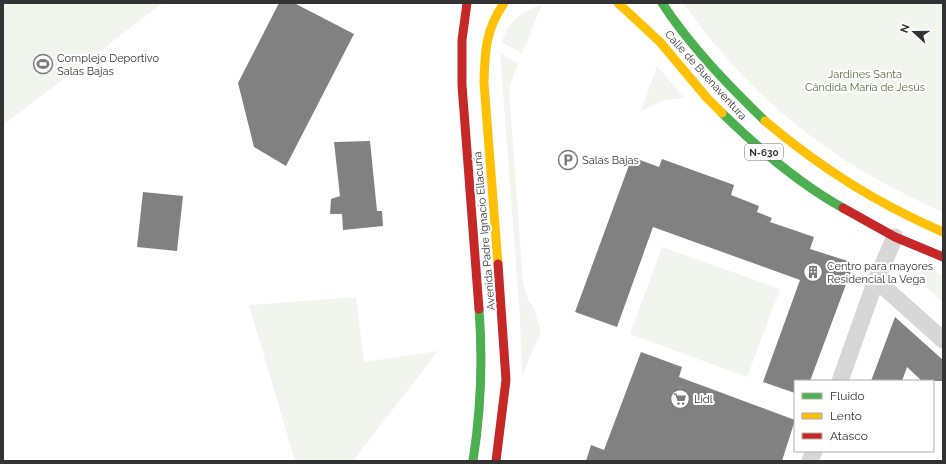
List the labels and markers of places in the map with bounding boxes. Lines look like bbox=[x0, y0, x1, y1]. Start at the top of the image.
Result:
place label: Complejo Deportivo Salas Bajas bbox=[57, 52, 160, 78]
sports icon: Complejo Deportivo Salas Bajas bbox=[32, 53, 54, 75]
parking icon: Salas Bajas bbox=[557, 149, 579, 171]
place label: Salas Bajas bbox=[582, 154, 639, 167]
place label: Centro para mayores Residencial la Vega bbox=[827, 260, 933, 286]
building icon: Centro para mayores Residencial la Vega bbox=[802, 261, 824, 283]
supermarket icon: Lidl bbox=[669, 388, 691, 410]
place label: Lidl bbox=[694, 393, 713, 406]

